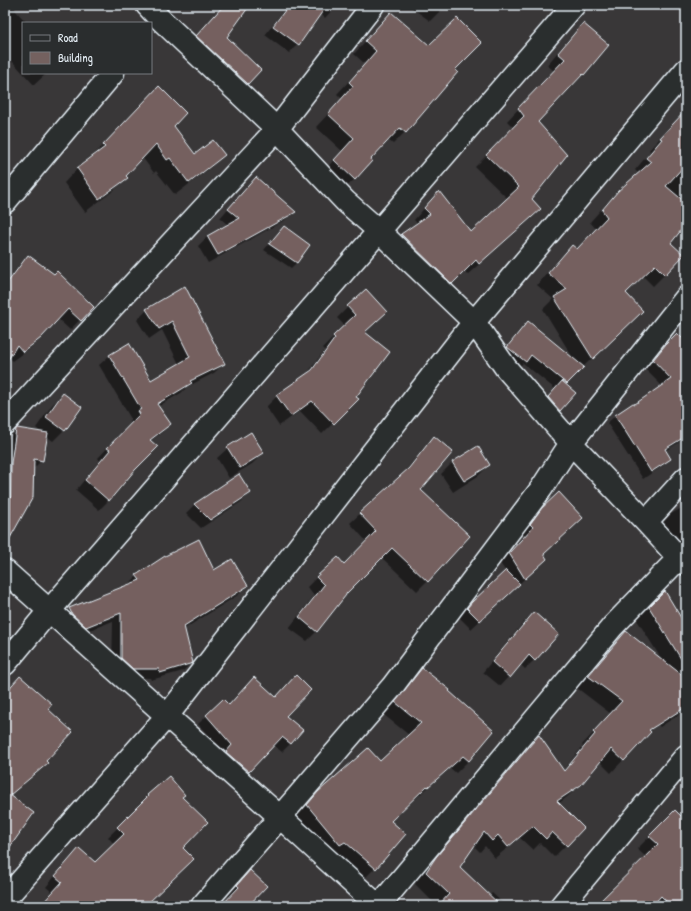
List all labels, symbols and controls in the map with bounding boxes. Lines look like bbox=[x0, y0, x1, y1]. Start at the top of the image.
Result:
legend bbox=[22, 22, 152, 74]
text: Road bbox=[58, 29, 78, 46]
text: Building bbox=[58, 49, 93, 66]

